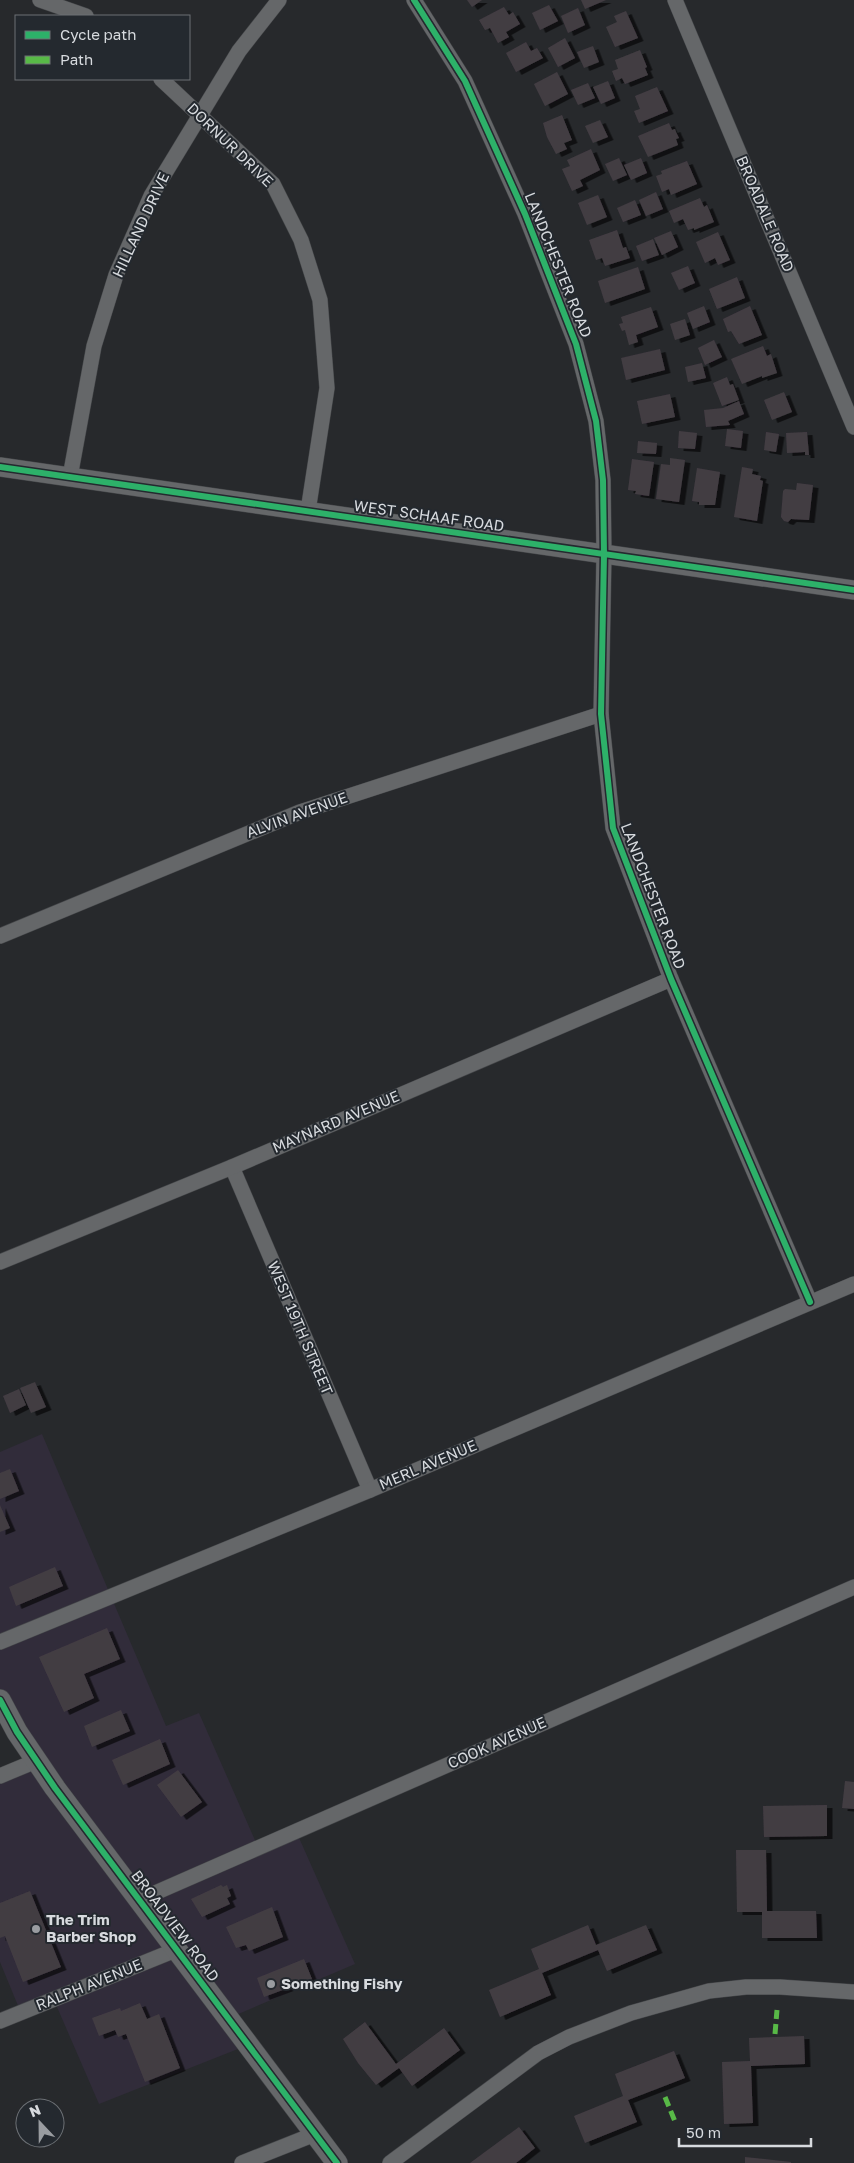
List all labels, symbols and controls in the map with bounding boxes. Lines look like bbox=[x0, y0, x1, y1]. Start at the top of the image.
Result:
legend bbox=[15, 15, 190, 80]
text: Cycle path bbox=[60, 25, 136, 43]
text: Path bbox=[60, 50, 93, 68]
street label: DORNUR DRIVE bbox=[184, 99, 277, 190]
street label: BROADALE ROAD bbox=[733, 153, 799, 274]
street label: HILLAND DRIVE bbox=[108, 169, 172, 280]
street label: LANDCHESTER ROAD bbox=[522, 189, 596, 340]
street label: WEST SCHAAF ROAD bbox=[353, 496, 506, 534]
street label: ALVIN AVENUE bbox=[244, 787, 350, 841]
street label: LANDCHESTER ROAD bbox=[618, 820, 690, 971]
street label: MAYNARD AVENUE bbox=[269, 1086, 402, 1156]
street label: WEST 19TH STREET bbox=[265, 1258, 337, 1397]
street label: MERL AVENUE bbox=[376, 1435, 479, 1493]
street label: COOK AVENUE bbox=[445, 1712, 549, 1772]
street label: BROADVIEW ROAD bbox=[128, 1866, 224, 1985]
place label: The Trim Barber Shop bbox=[46, 1910, 136, 1945]
marker: The Trim Barber Shop bbox=[30, 1923, 42, 1935]
street label: RALPH AVENUE bbox=[33, 1955, 144, 2014]
place label: Something Fishy bbox=[281, 1974, 402, 1992]
marker: Something Fishy bbox=[265, 1978, 277, 1990]
north arrow bbox=[15, 2098, 65, 2148]
text: N bbox=[27, 2101, 43, 2120]
scale bar bbox=[679, 2116, 812, 2148]
text: 50 m bbox=[686, 2123, 721, 2141]

